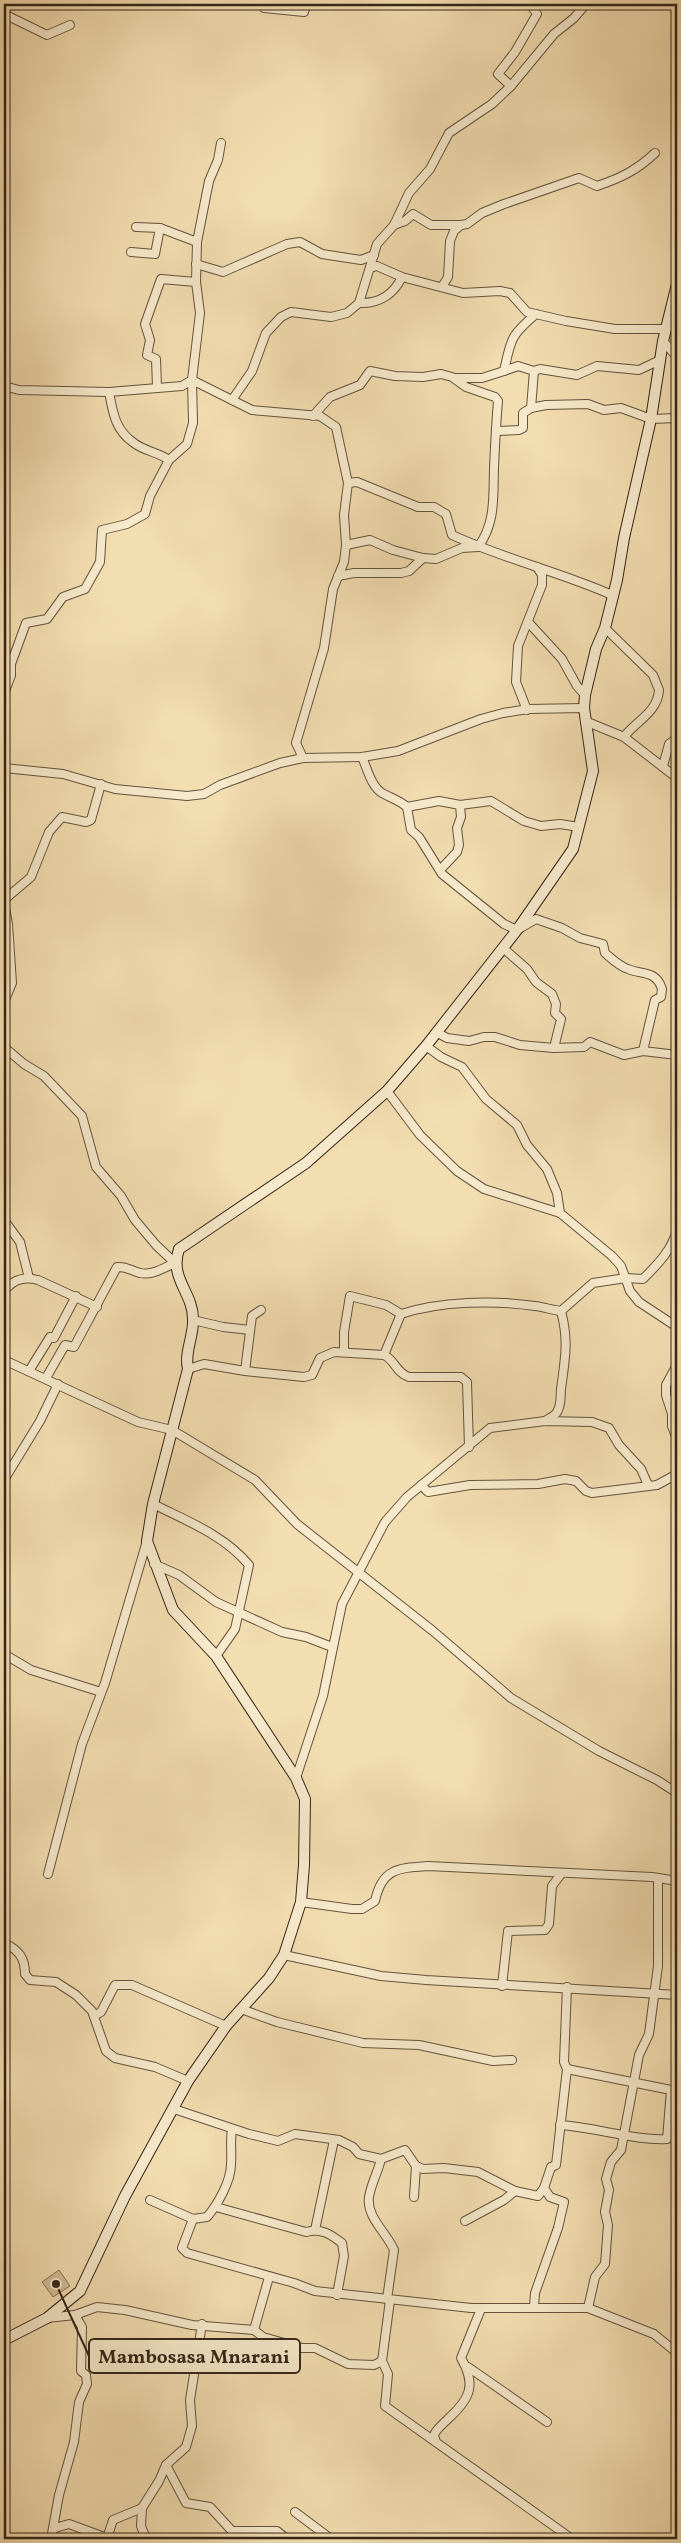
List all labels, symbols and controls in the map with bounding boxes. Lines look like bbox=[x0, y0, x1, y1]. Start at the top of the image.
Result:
callout: Mambosasa Mnarani bbox=[89, 2339, 300, 2373]
text: Mambosasa Mnarani bbox=[98, 2345, 290, 2371]

